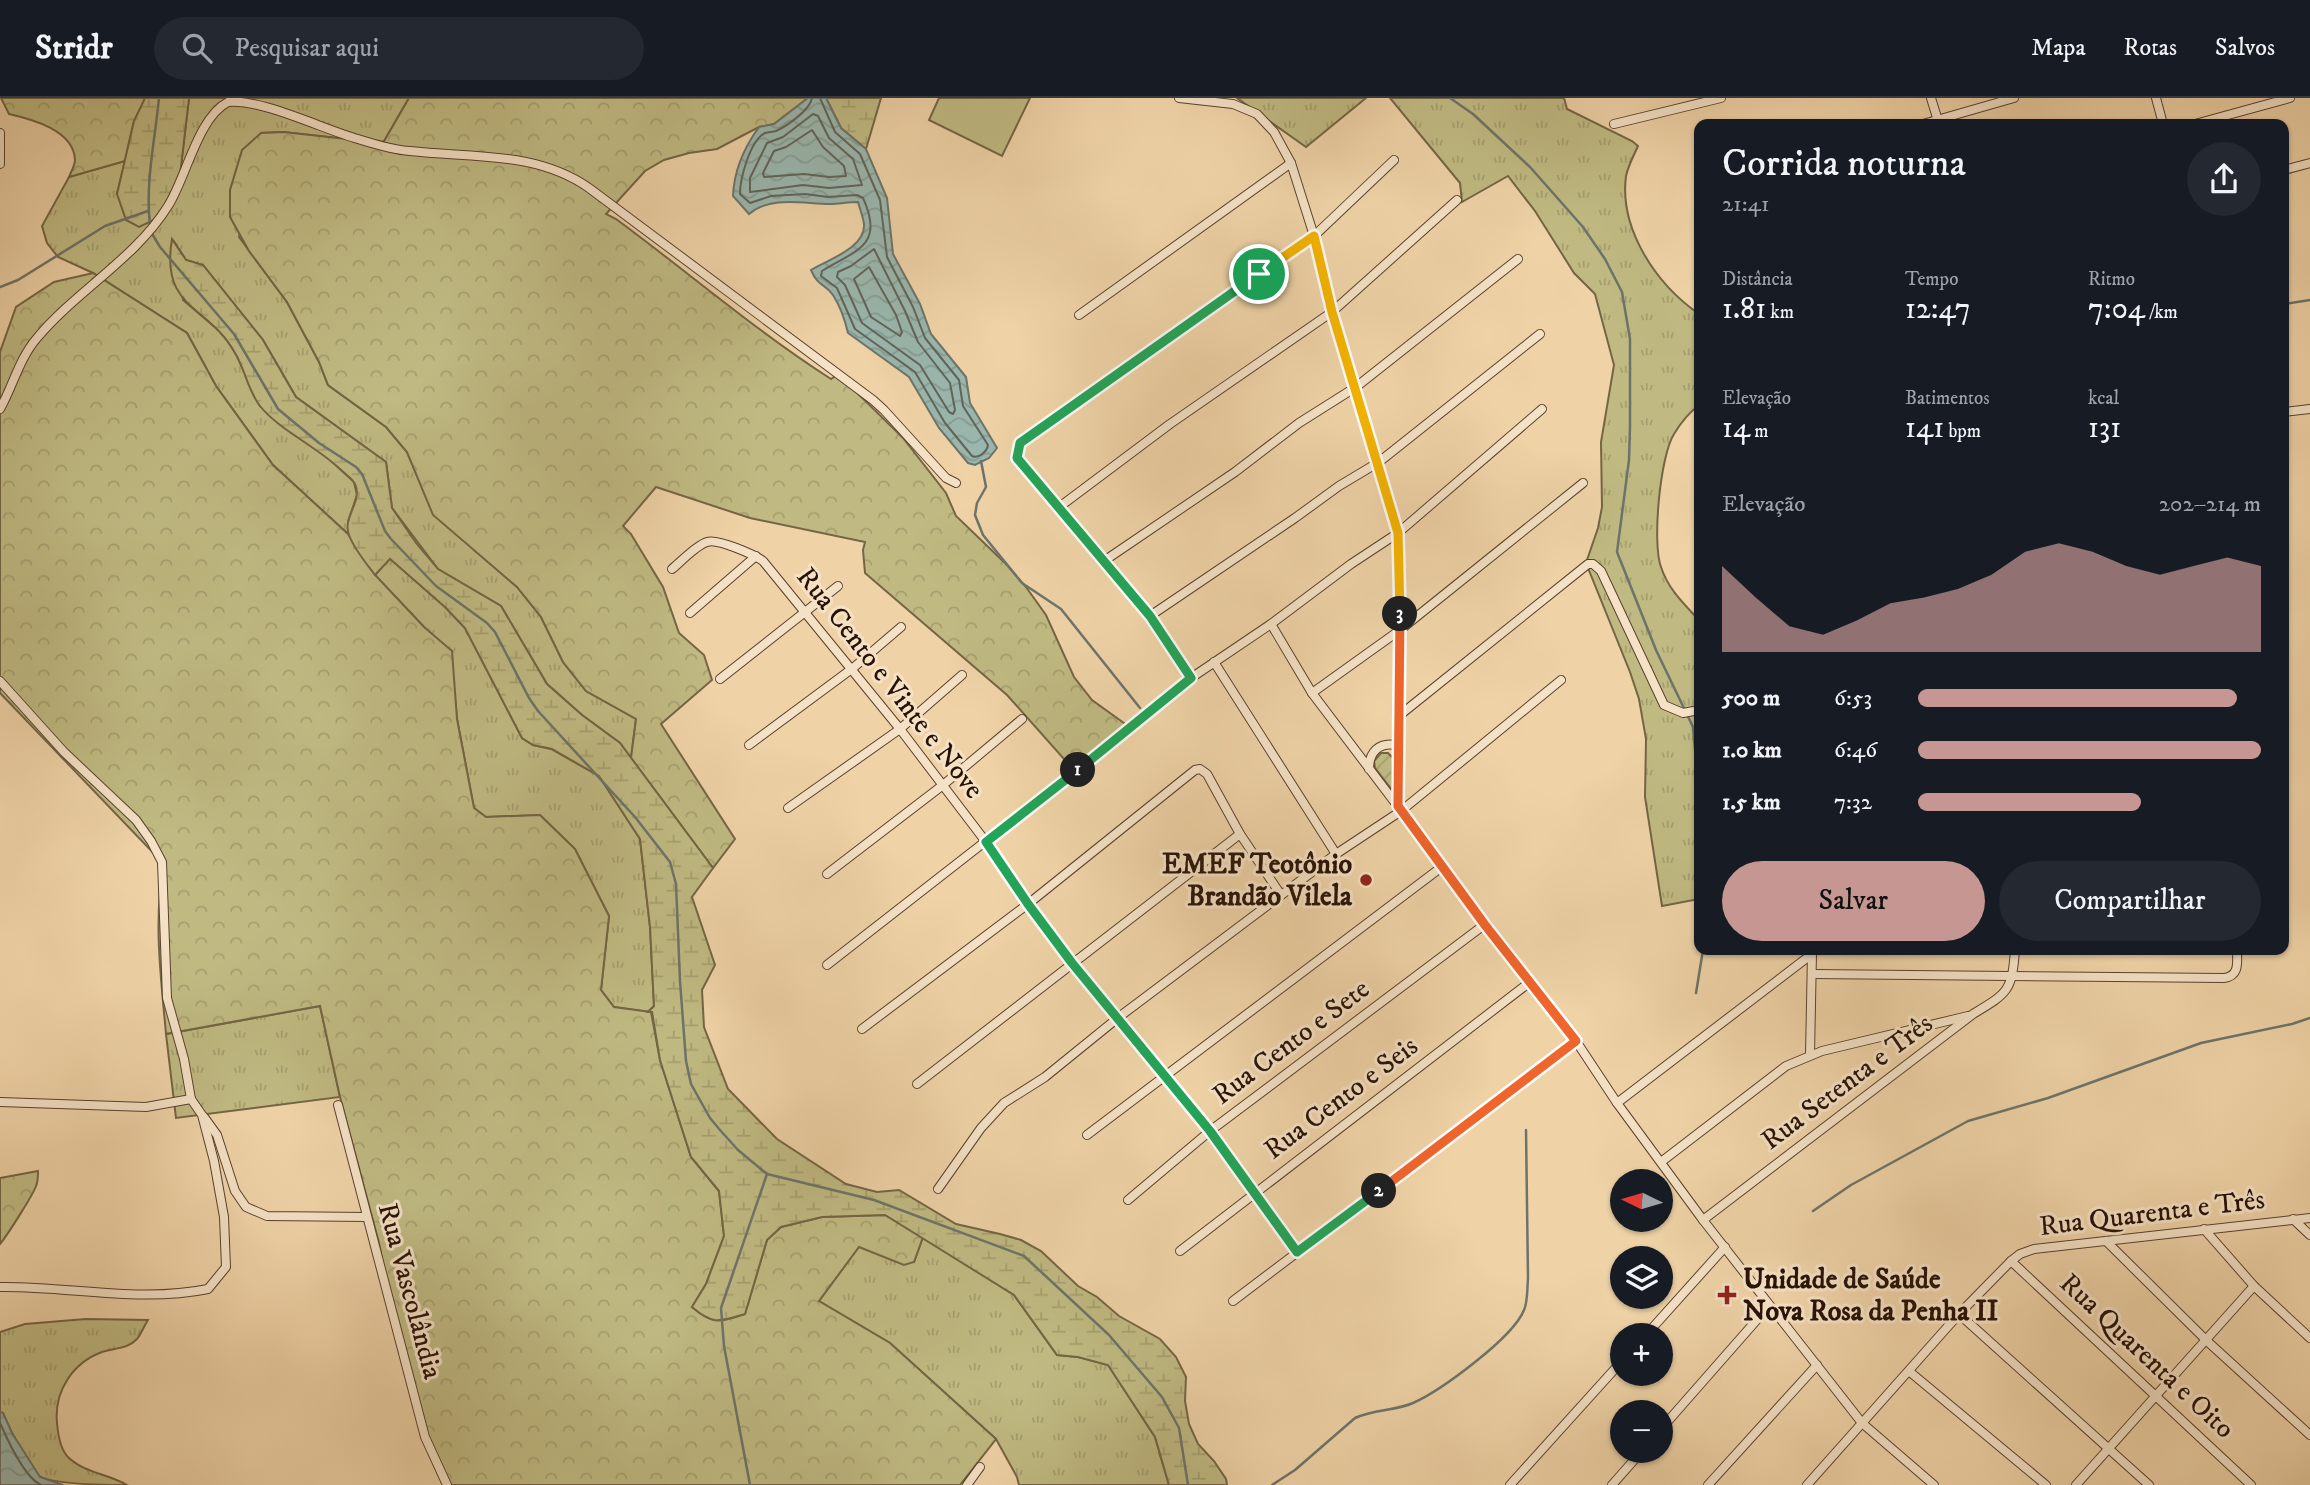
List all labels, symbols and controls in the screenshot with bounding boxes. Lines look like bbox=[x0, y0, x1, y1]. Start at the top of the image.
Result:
search box bbox=[154, 17, 644, 80]
text: Stridr bbox=[35, 28, 112, 69]
icon: search bbox=[178, 29, 216, 67]
text: Pesquisar aqui bbox=[234, 32, 379, 65]
text: Mapa bbox=[2031, 33, 2086, 63]
text: Rotas bbox=[2124, 33, 2177, 63]
text: Salvos bbox=[2215, 33, 2275, 63]
text: Corrida noturna bbox=[1722, 140, 1966, 188]
button: share bbox=[2187, 142, 2261, 216]
text: 21:41 bbox=[1722, 190, 1769, 219]
pin bbox=[1229, 244, 1289, 304]
icon: arrive bbox=[1240, 255, 1278, 293]
text: Distância bbox=[1722, 268, 1793, 291]
text: Tempo bbox=[1905, 268, 1958, 291]
text: Ritmo bbox=[2088, 268, 2135, 291]
text: 1.81 bbox=[1722, 291, 1766, 328]
text: 12:47 bbox=[1905, 291, 1971, 328]
text: 7:04 bbox=[2088, 291, 2145, 328]
text: km bbox=[1766, 301, 1794, 324]
text: /km bbox=[2145, 301, 2178, 324]
text: Elevação bbox=[1722, 387, 1791, 410]
text: Batimentos bbox=[1905, 387, 1990, 410]
text: kcal bbox=[2088, 387, 2119, 410]
text: 14 bbox=[1722, 410, 1750, 447]
text: 141 bbox=[1905, 410, 1944, 447]
text: 131 bbox=[2088, 410, 2121, 447]
text: m bbox=[1750, 420, 1769, 443]
text: bpm bbox=[1944, 420, 1981, 443]
text: Elevação bbox=[1722, 490, 1805, 519]
text: 202–214 m bbox=[2159, 490, 2261, 519]
street label: Rua Cento e Vinte e Nove bbox=[789, 560, 991, 806]
pin: 3 bbox=[1382, 596, 1418, 632]
text: 3 bbox=[1396, 602, 1403, 625]
text: 500 m bbox=[1722, 684, 1780, 713]
text: 6:53 bbox=[1834, 684, 1872, 713]
text: 1.0 km bbox=[1722, 736, 1782, 765]
text: 6:46 bbox=[1834, 736, 1877, 765]
pin: 1 bbox=[1060, 752, 1096, 788]
text: 1 bbox=[1074, 758, 1081, 781]
text: 1.5 km bbox=[1722, 788, 1781, 817]
text: 7:32 bbox=[1834, 788, 1872, 817]
place label: EMEF Teotônio Brandão Vilela bbox=[1162, 847, 1353, 914]
button: Salvar bbox=[1722, 861, 1985, 941]
button: Compartilhar bbox=[1999, 861, 2261, 941]
marker: EMEF Teotônio Brandão Vilela bbox=[1358, 872, 1374, 888]
street label: Rua Cento e Sete bbox=[1205, 972, 1377, 1112]
street label: Rua Setenta e Três bbox=[1754, 1006, 1940, 1158]
street label: Rua Cento e Seis bbox=[1257, 1029, 1425, 1167]
north arrow bbox=[1610, 1169, 1673, 1232]
map controls bbox=[1610, 1169, 1673, 1463]
pin: 2 bbox=[1362, 1174, 1396, 1208]
text: 2 bbox=[1374, 1179, 1383, 1202]
street label: Rua Quarenta e Três bbox=[2037, 1182, 2267, 1244]
street label: Rua Vascolândia bbox=[370, 1199, 450, 1383]
button: layers bbox=[1610, 1246, 1673, 1309]
place label: Unidade de Saúde Nova Rosa da Penha II bbox=[1743, 1262, 1999, 1329]
street label: Rua Quarenta e Oito bbox=[2052, 1266, 2242, 1446]
marker: Unidade de Saúde Nova Rosa da Penha II bbox=[1717, 1285, 1737, 1305]
button: + bbox=[1610, 1323, 1673, 1386]
button: − bbox=[1610, 1400, 1673, 1463]

